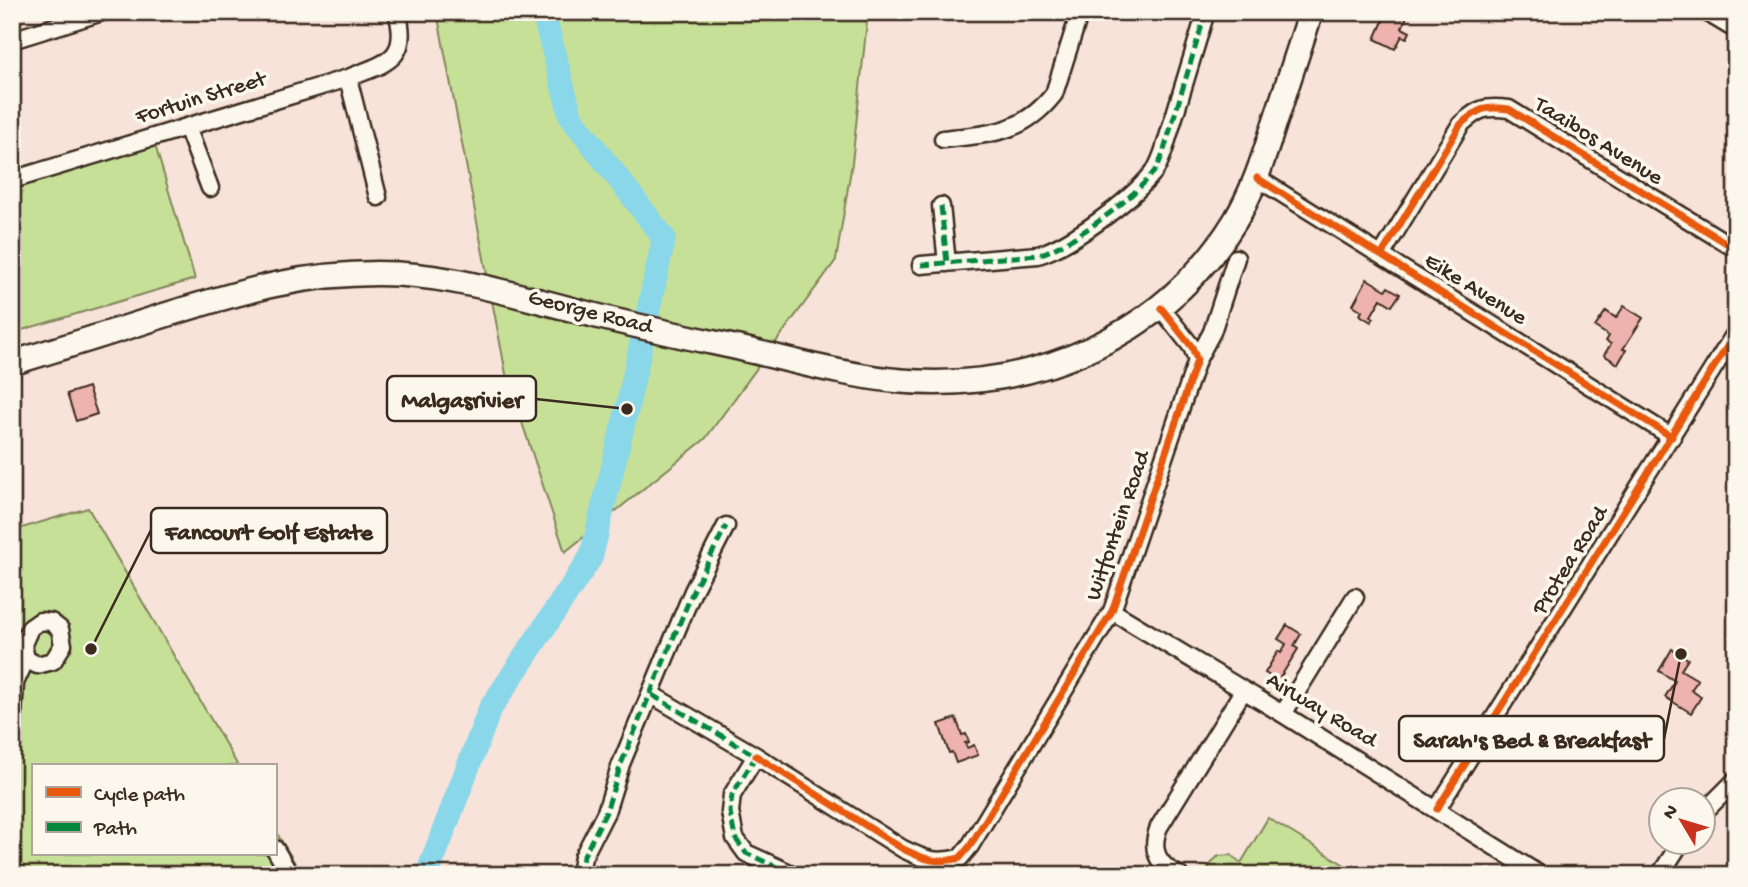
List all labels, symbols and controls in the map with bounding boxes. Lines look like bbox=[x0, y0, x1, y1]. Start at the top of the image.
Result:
street label: Fortuin Street bbox=[132, 66, 271, 132]
street label: Taaibos Avenue bbox=[1527, 91, 1668, 193]
street label: Eike Avenue bbox=[1419, 248, 1532, 333]
street label: George Road bbox=[525, 285, 656, 342]
callout: Malgasrivier bbox=[387, 376, 536, 421]
text: Malgasrivier bbox=[401, 388, 525, 417]
street label: Witfontein Road bbox=[1081, 446, 1158, 604]
street label: Protea Road bbox=[1527, 501, 1616, 621]
callout: Fancourt Golf Estate bbox=[151, 508, 387, 553]
text: Fancourt Golf Estate bbox=[164, 520, 375, 549]
street label: Airway Road bbox=[1261, 667, 1383, 755]
callout: Sarah's Bed & Breakfast bbox=[1399, 716, 1664, 761]
text: Sarah's Bed & Breakfast bbox=[1413, 728, 1653, 757]
legend bbox=[32, 764, 276, 856]
text: Cycle path bbox=[94, 784, 185, 809]
north arrow bbox=[1646, 786, 1716, 856]
text: N bbox=[1658, 801, 1684, 825]
text: Path bbox=[93, 818, 137, 843]

